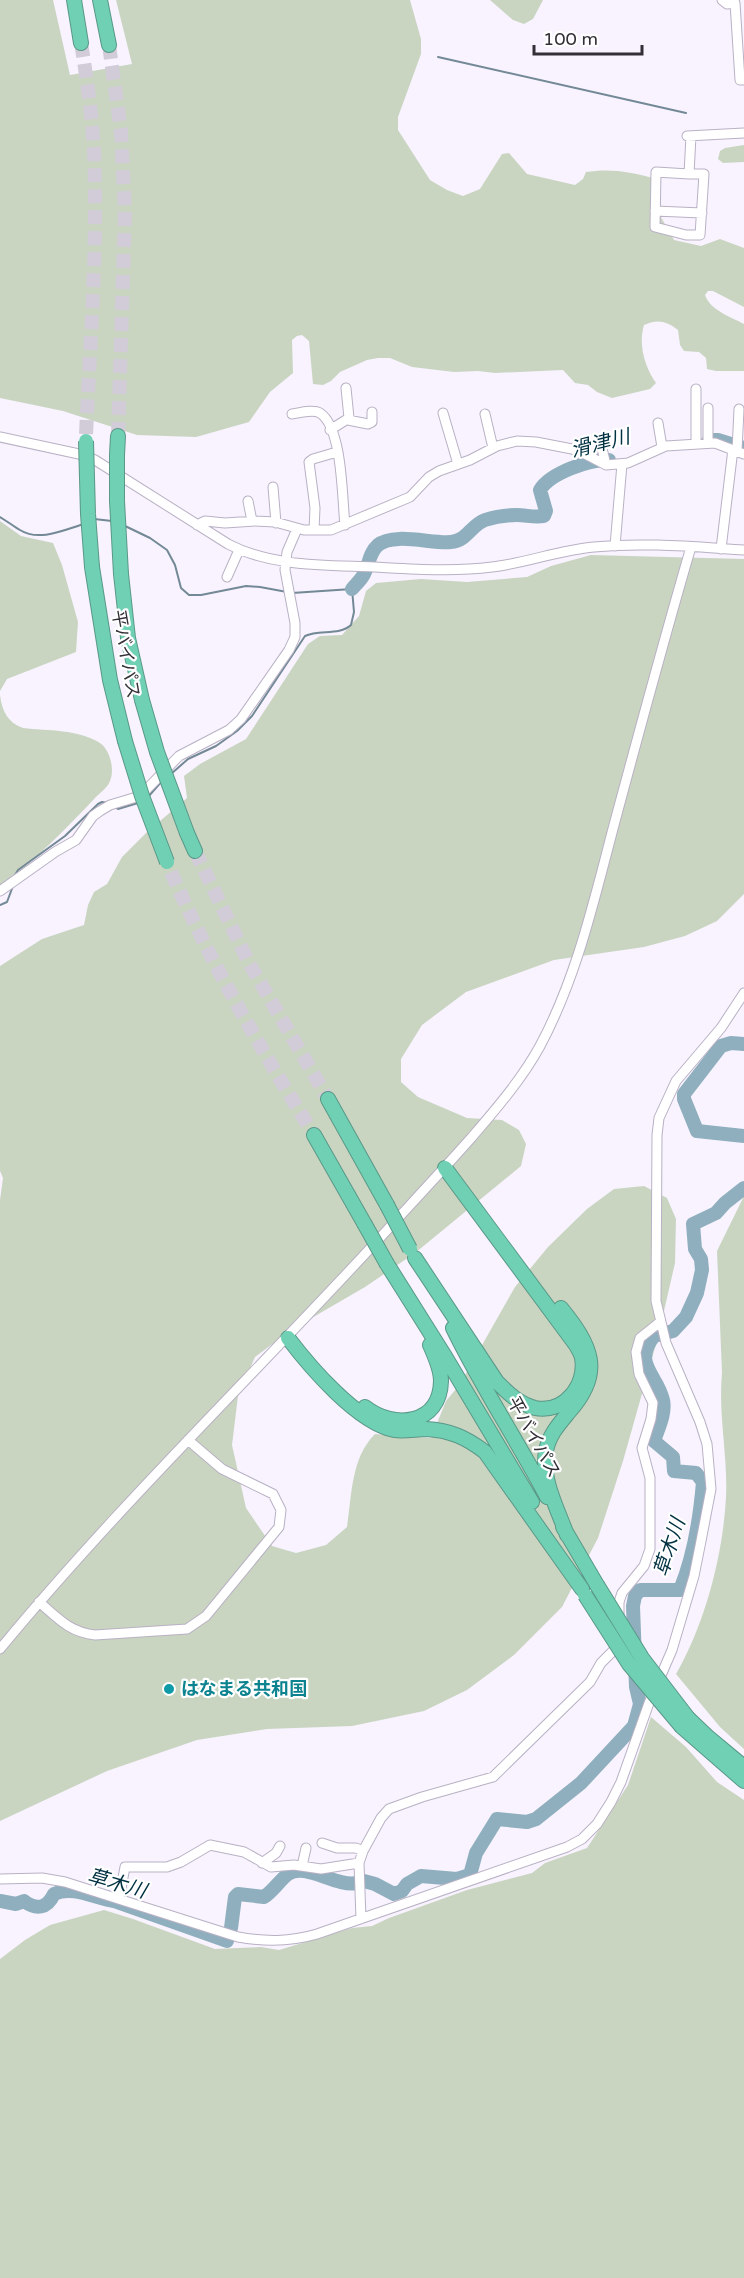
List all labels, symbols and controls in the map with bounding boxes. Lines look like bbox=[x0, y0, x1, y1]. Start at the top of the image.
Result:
scale bar bbox=[534, 18, 642, 56]
text: 100 m bbox=[543, 28, 598, 50]
water label: 滑津川 bbox=[568, 425, 634, 463]
street label: 平バイパス bbox=[107, 608, 145, 700]
street label: 平バイパス bbox=[503, 1392, 565, 1482]
water label: 草木川 bbox=[649, 1513, 691, 1580]
place label: はなまる共和国 bbox=[181, 1678, 307, 1700]
marker: はなまる共和国 bbox=[162, 1682, 176, 1696]
water label: 草木川 bbox=[85, 1864, 151, 1904]

